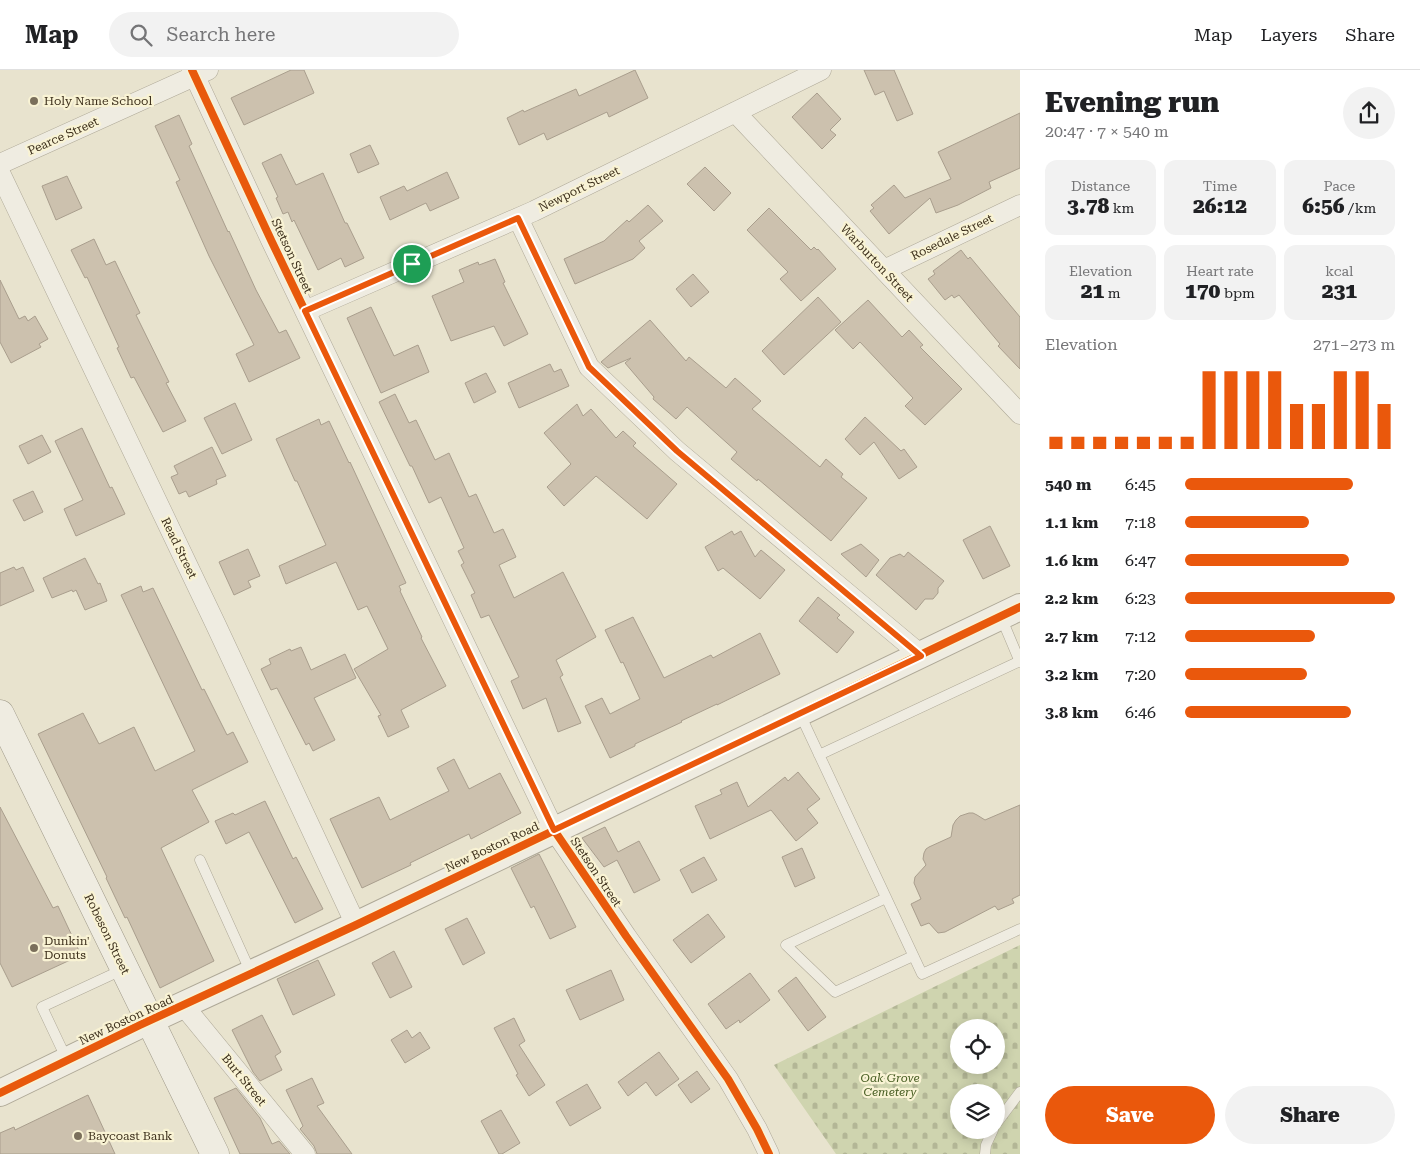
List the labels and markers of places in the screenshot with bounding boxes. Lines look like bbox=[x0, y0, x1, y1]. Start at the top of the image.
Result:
place label: Holy Name School bbox=[44, 94, 152, 108]
marker: Holy Name School bbox=[28, 95, 40, 107]
pin bbox=[391, 243, 433, 285]
place label: Dunkin' Donuts bbox=[44, 934, 90, 962]
marker: Dunkin' Donuts bbox=[28, 942, 40, 954]
place label: Baycoast Bank bbox=[88, 1129, 173, 1143]
marker: Baycoast Bank bbox=[72, 1130, 84, 1142]

